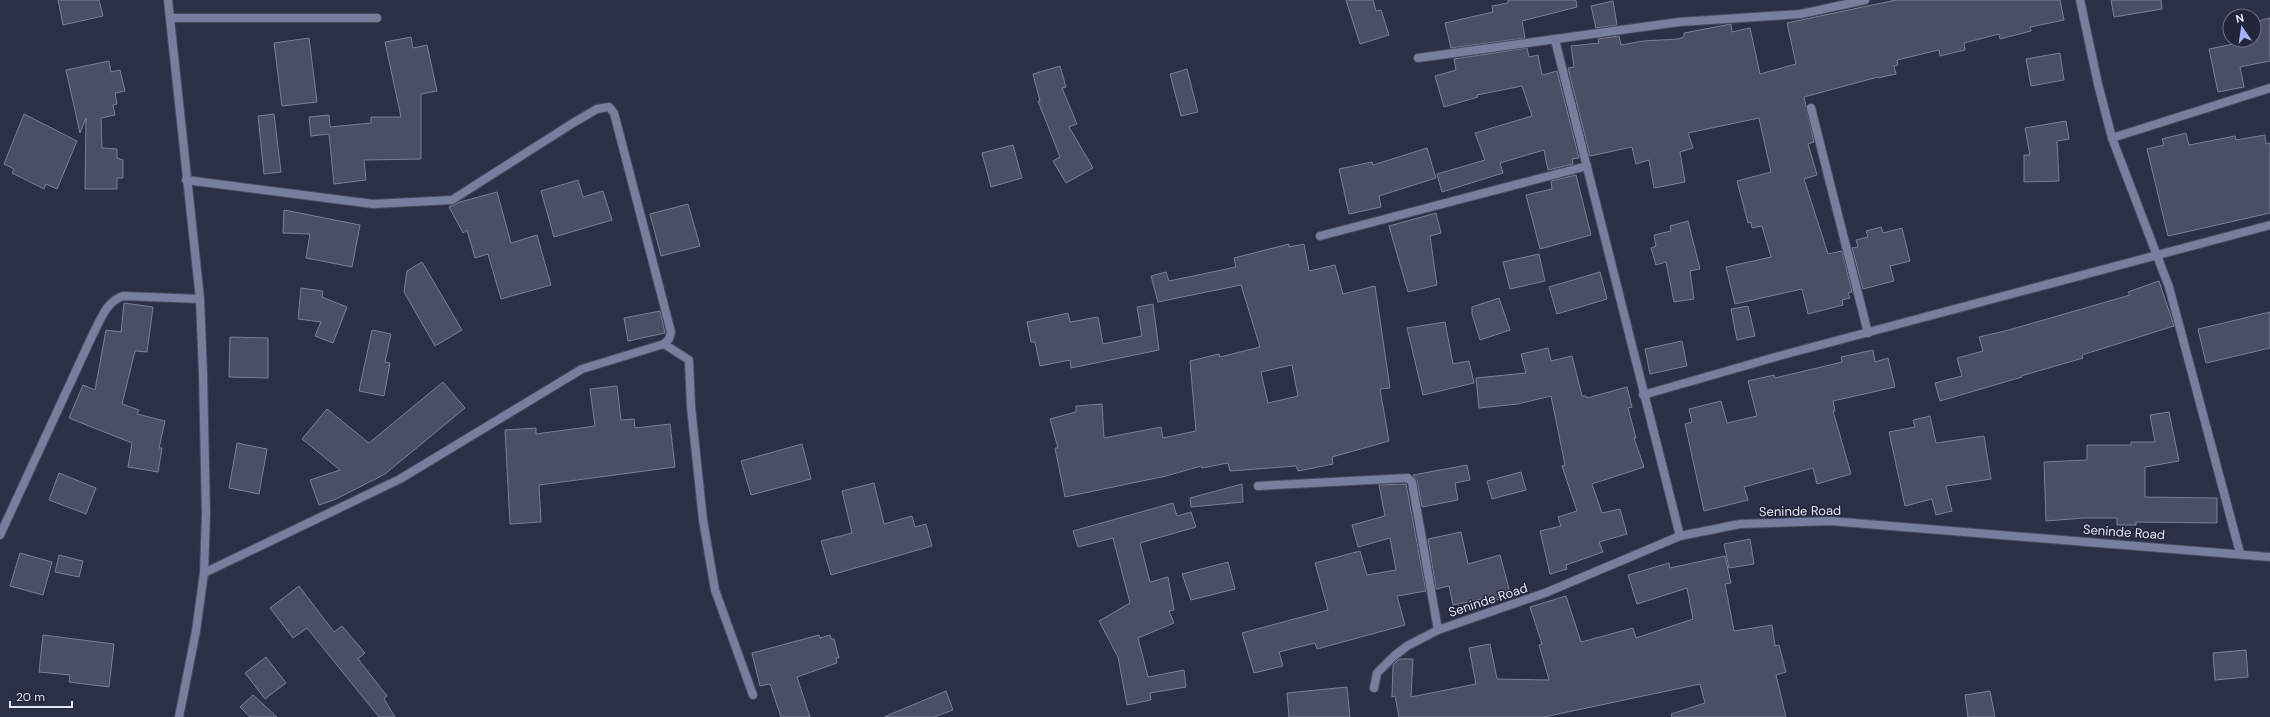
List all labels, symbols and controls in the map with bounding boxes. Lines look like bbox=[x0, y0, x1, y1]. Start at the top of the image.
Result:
north arrow bbox=[2222, 8, 2262, 48]
text: N bbox=[2234, 11, 2245, 26]
street label: Seninde Road bbox=[1759, 502, 1841, 520]
street label: Seninde Road bbox=[2082, 521, 2166, 543]
street label: Seninde Road bbox=[1446, 579, 1530, 621]
scale bar bbox=[10, 683, 72, 709]
text: 20 m bbox=[16, 689, 45, 705]

